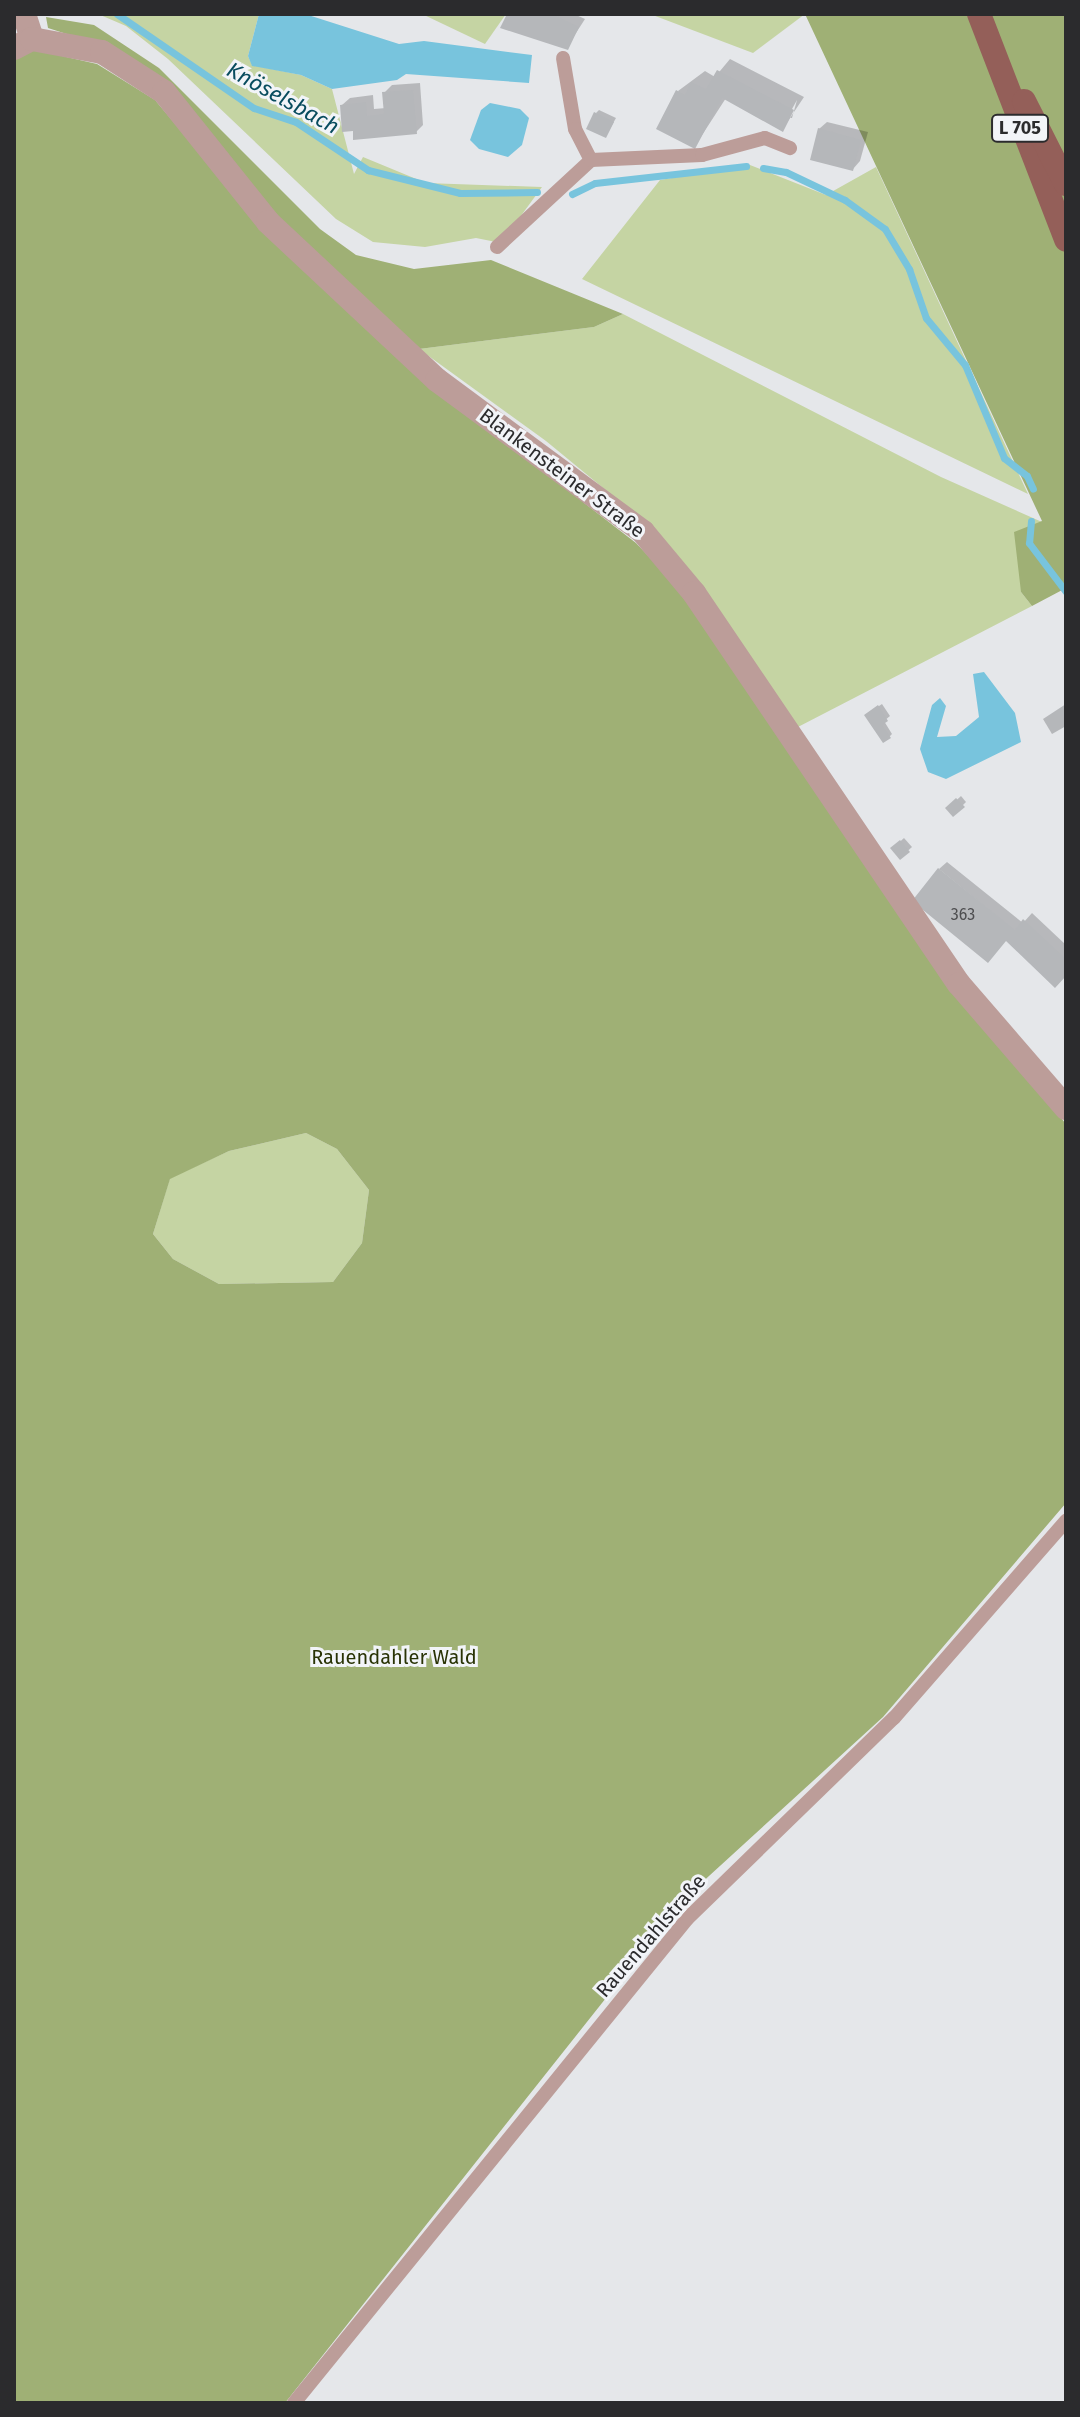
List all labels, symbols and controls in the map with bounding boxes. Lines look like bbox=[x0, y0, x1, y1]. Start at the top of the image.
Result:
water label: Knöselsbach bbox=[222, 56, 344, 140]
road number: L 705 bbox=[990, 114, 1050, 142]
street label: Blankensteiner Straße bbox=[475, 403, 649, 543]
house number: 363 bbox=[951, 905, 975, 925]
park label: Rauendahler Wald bbox=[311, 1645, 477, 1669]
street label: Rauendahlstraße bbox=[591, 1870, 711, 2002]

